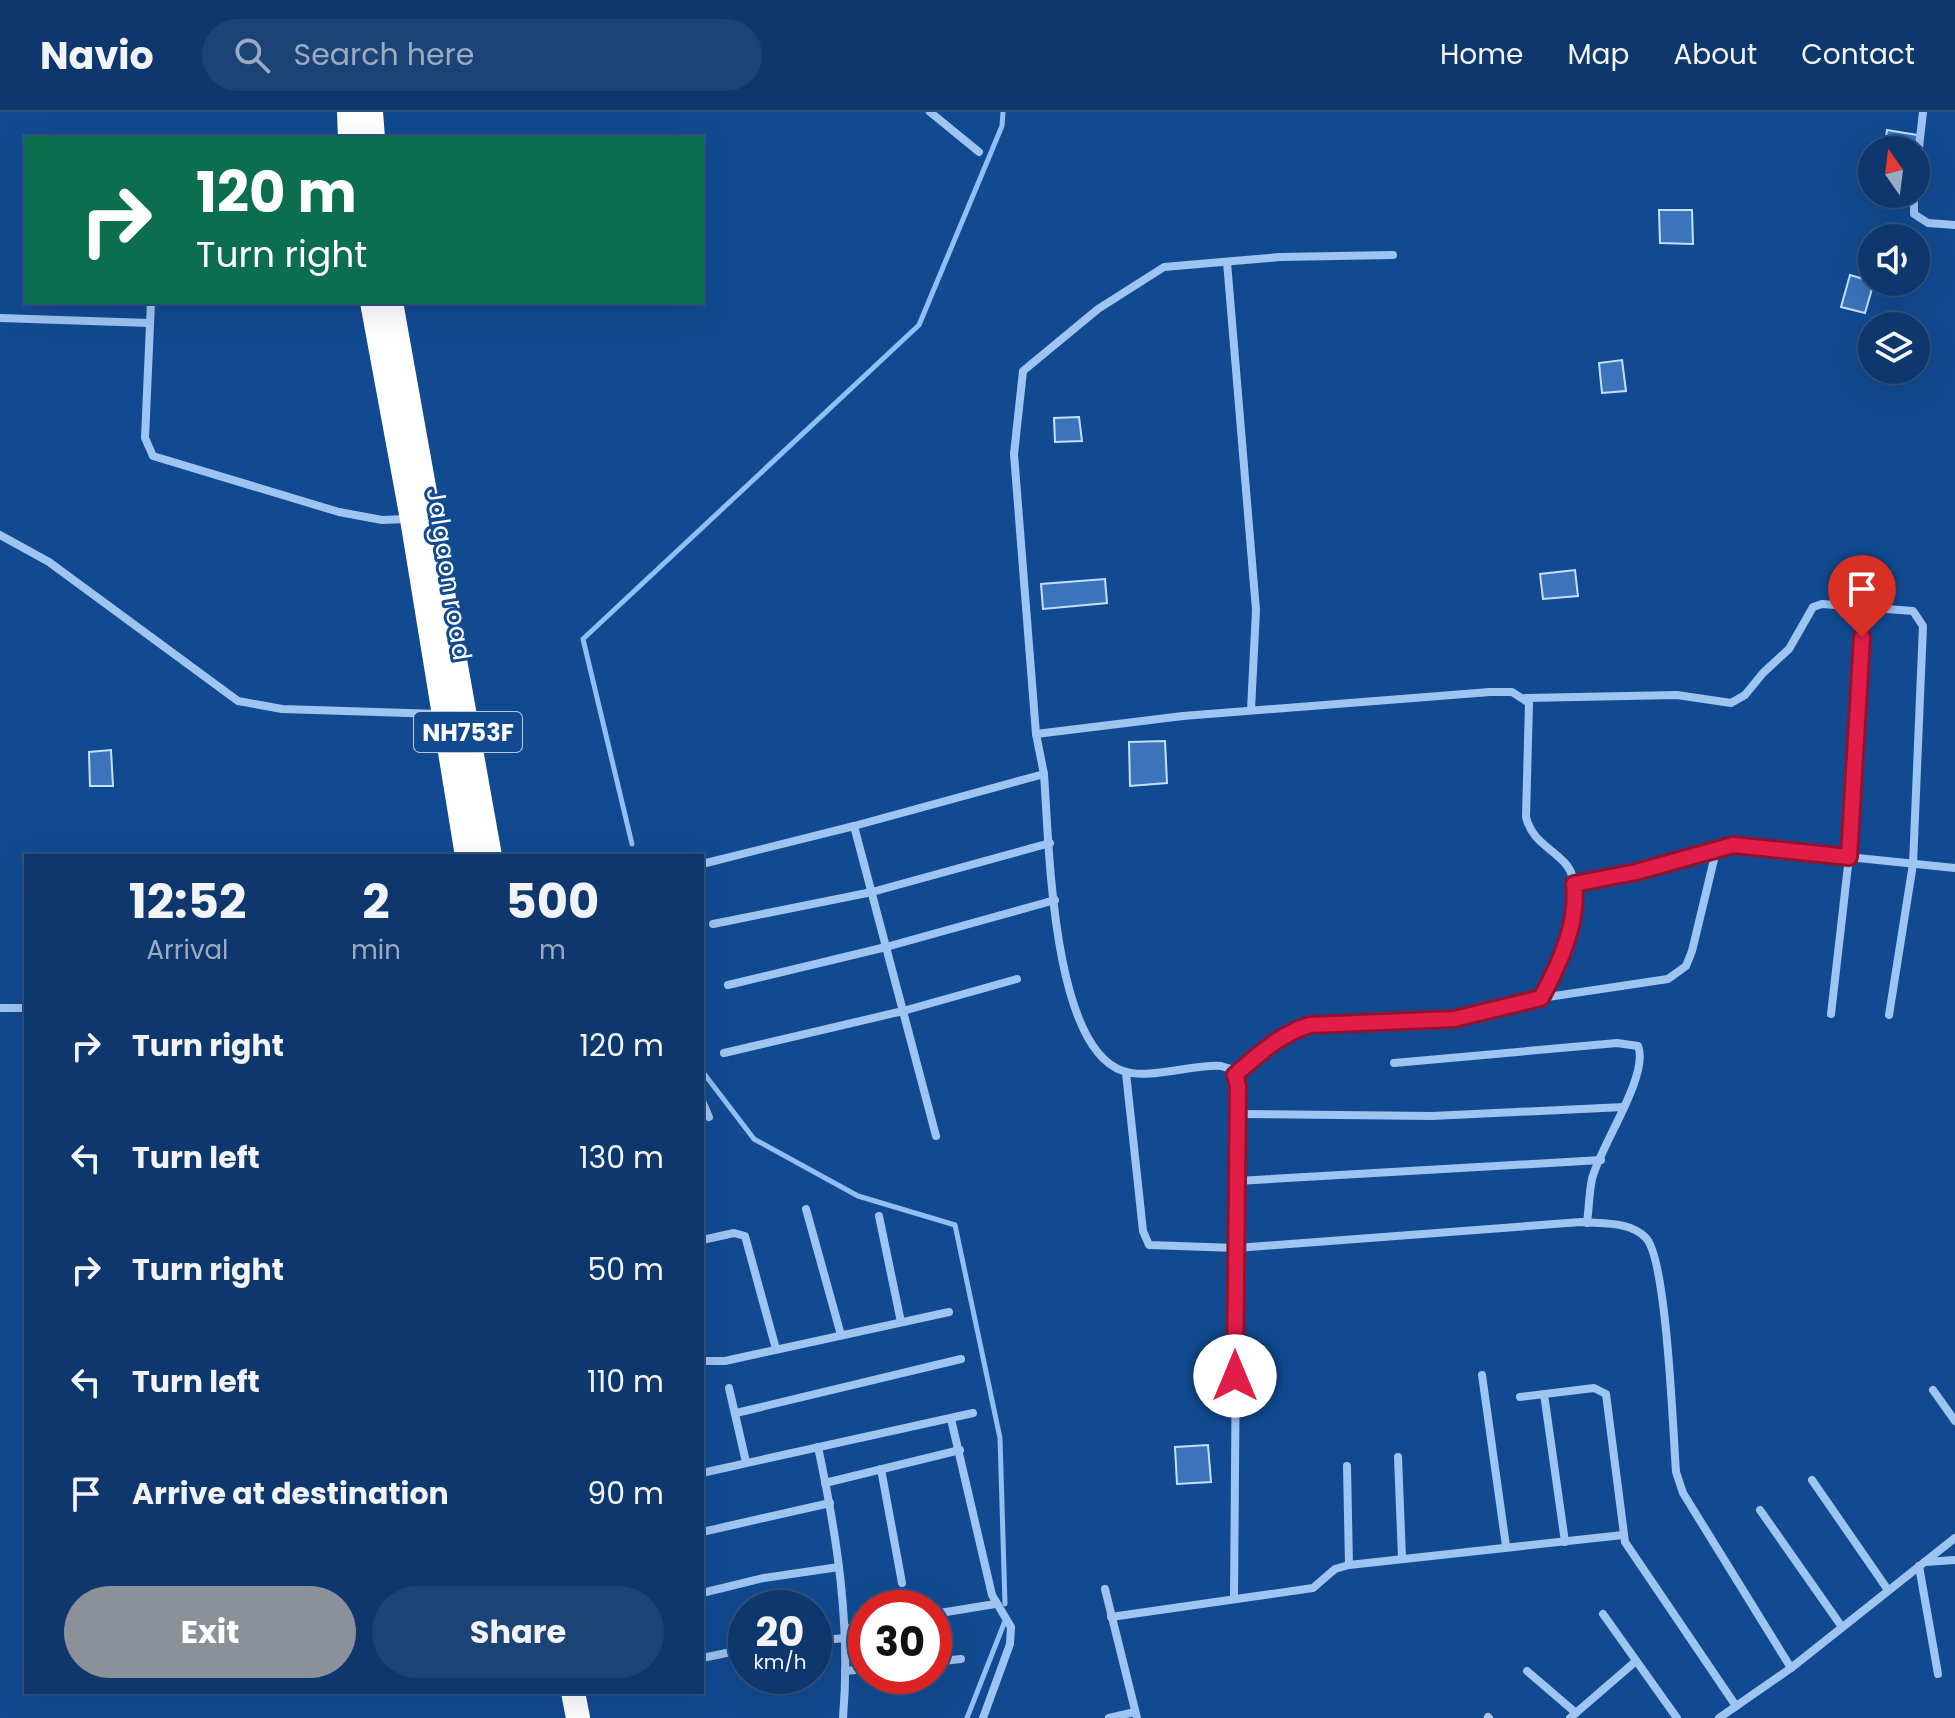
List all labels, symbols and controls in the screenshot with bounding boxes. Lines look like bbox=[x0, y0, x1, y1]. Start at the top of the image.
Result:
search box bbox=[202, 19, 762, 91]
text: Navio bbox=[40, 29, 154, 82]
icon: search bbox=[230, 33, 274, 77]
text: Search here bbox=[294, 33, 474, 76]
text: Home bbox=[1440, 35, 1523, 74]
text: Map bbox=[1567, 35, 1629, 74]
text: About bbox=[1673, 35, 1757, 74]
text: Contact bbox=[1801, 35, 1915, 74]
north arrow bbox=[1858, 136, 1930, 208]
map controls bbox=[1858, 136, 1930, 384]
text: 120 m bbox=[196, 153, 357, 232]
icon: right bbox=[64, 168, 168, 272]
button: sound bbox=[1858, 224, 1930, 296]
text: Turn right bbox=[196, 229, 367, 280]
button: layers bbox=[1858, 312, 1930, 384]
street label: Jalgaon road bbox=[418, 485, 480, 663]
pin bbox=[1828, 555, 1896, 637]
icon: arrive bbox=[1840, 567, 1884, 611]
road number: NH753F bbox=[414, 712, 522, 752]
text: 12:52 bbox=[129, 868, 246, 935]
text: 2 bbox=[362, 868, 390, 935]
text: 500 bbox=[506, 868, 599, 935]
text: Arrival bbox=[147, 932, 228, 968]
text: min bbox=[351, 932, 401, 968]
text: m bbox=[539, 932, 566, 968]
icon: right bbox=[64, 1024, 108, 1068]
text: Turn right bbox=[132, 1024, 284, 1067]
text: 120 m bbox=[579, 1024, 664, 1067]
icon: left bbox=[64, 1136, 108, 1180]
text: Turn left bbox=[132, 1136, 260, 1179]
text: 130 m bbox=[579, 1136, 664, 1179]
icon: right bbox=[64, 1248, 108, 1292]
text: Turn right bbox=[132, 1248, 284, 1291]
text: 50 m bbox=[587, 1248, 664, 1291]
position arrow bbox=[1193, 1334, 1277, 1418]
icon: left bbox=[64, 1360, 108, 1404]
text: Turn left bbox=[132, 1360, 260, 1403]
text: 110 m bbox=[587, 1360, 664, 1403]
icon: arrive bbox=[64, 1472, 108, 1516]
text: Arrive at destination bbox=[132, 1472, 449, 1515]
text: 90 m bbox=[587, 1472, 664, 1515]
button: Exit bbox=[64, 1586, 356, 1678]
button: Share bbox=[372, 1586, 664, 1678]
speed limit sign: 30 bbox=[848, 1590, 952, 1694]
text: 20 bbox=[756, 1604, 804, 1660]
text: km/h bbox=[753, 1648, 807, 1676]

